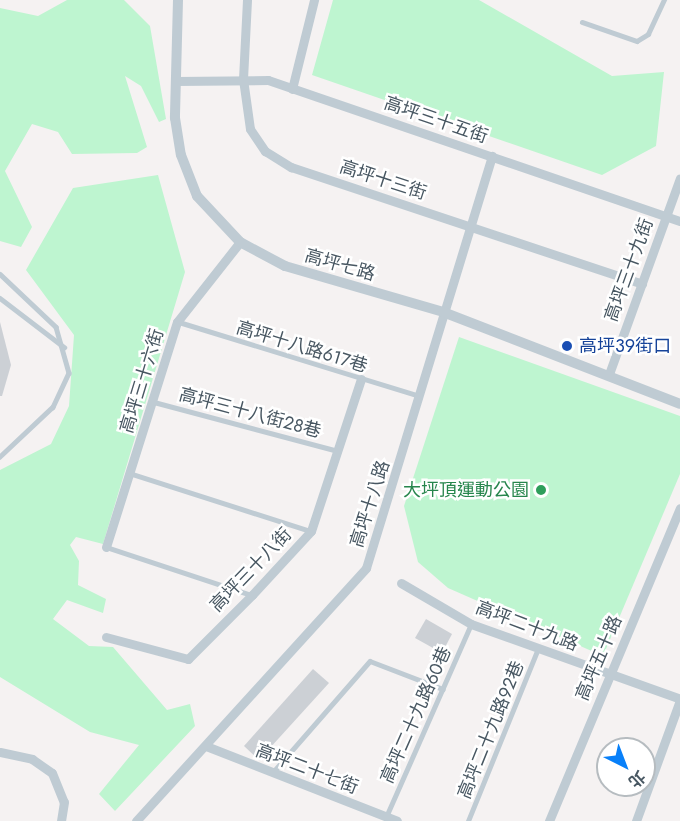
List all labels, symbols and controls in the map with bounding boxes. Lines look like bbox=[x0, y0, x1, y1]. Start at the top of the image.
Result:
street label: 高坪三十五街 bbox=[381, 92, 491, 148]
street label: 高坪十三街 bbox=[337, 156, 429, 204]
street label: 高坪三十九街 bbox=[600, 216, 658, 324]
street label: 高坪七路 bbox=[302, 245, 378, 285]
street label: 高坪十八路617巷 bbox=[234, 317, 370, 377]
street label: 高坪三十六街 bbox=[116, 326, 168, 436]
place label: 高坪39街口 bbox=[579, 335, 671, 357]
marker: 高坪39街口 bbox=[560, 339, 574, 353]
street label: 高坪三十八街28巷 bbox=[177, 384, 323, 442]
street label: 高坪十八路 bbox=[346, 458, 394, 550]
place label: 大坪頂運動公園 bbox=[403, 479, 529, 501]
marker: 大坪頂運動公園 bbox=[534, 483, 548, 497]
street label: 高坪三十八街 bbox=[206, 524, 296, 616]
street label: 高坪二十九路 bbox=[473, 597, 581, 655]
street label: 高坪五十路 bbox=[571, 612, 627, 704]
street label: 高坪二十九路60巷 bbox=[376, 643, 456, 787]
street label: 高坪二十九路92巷 bbox=[454, 658, 528, 802]
north arrow bbox=[596, 737, 656, 797]
street label: 高坪二十七街 bbox=[253, 740, 361, 798]
text: 北 bbox=[623, 765, 651, 793]

